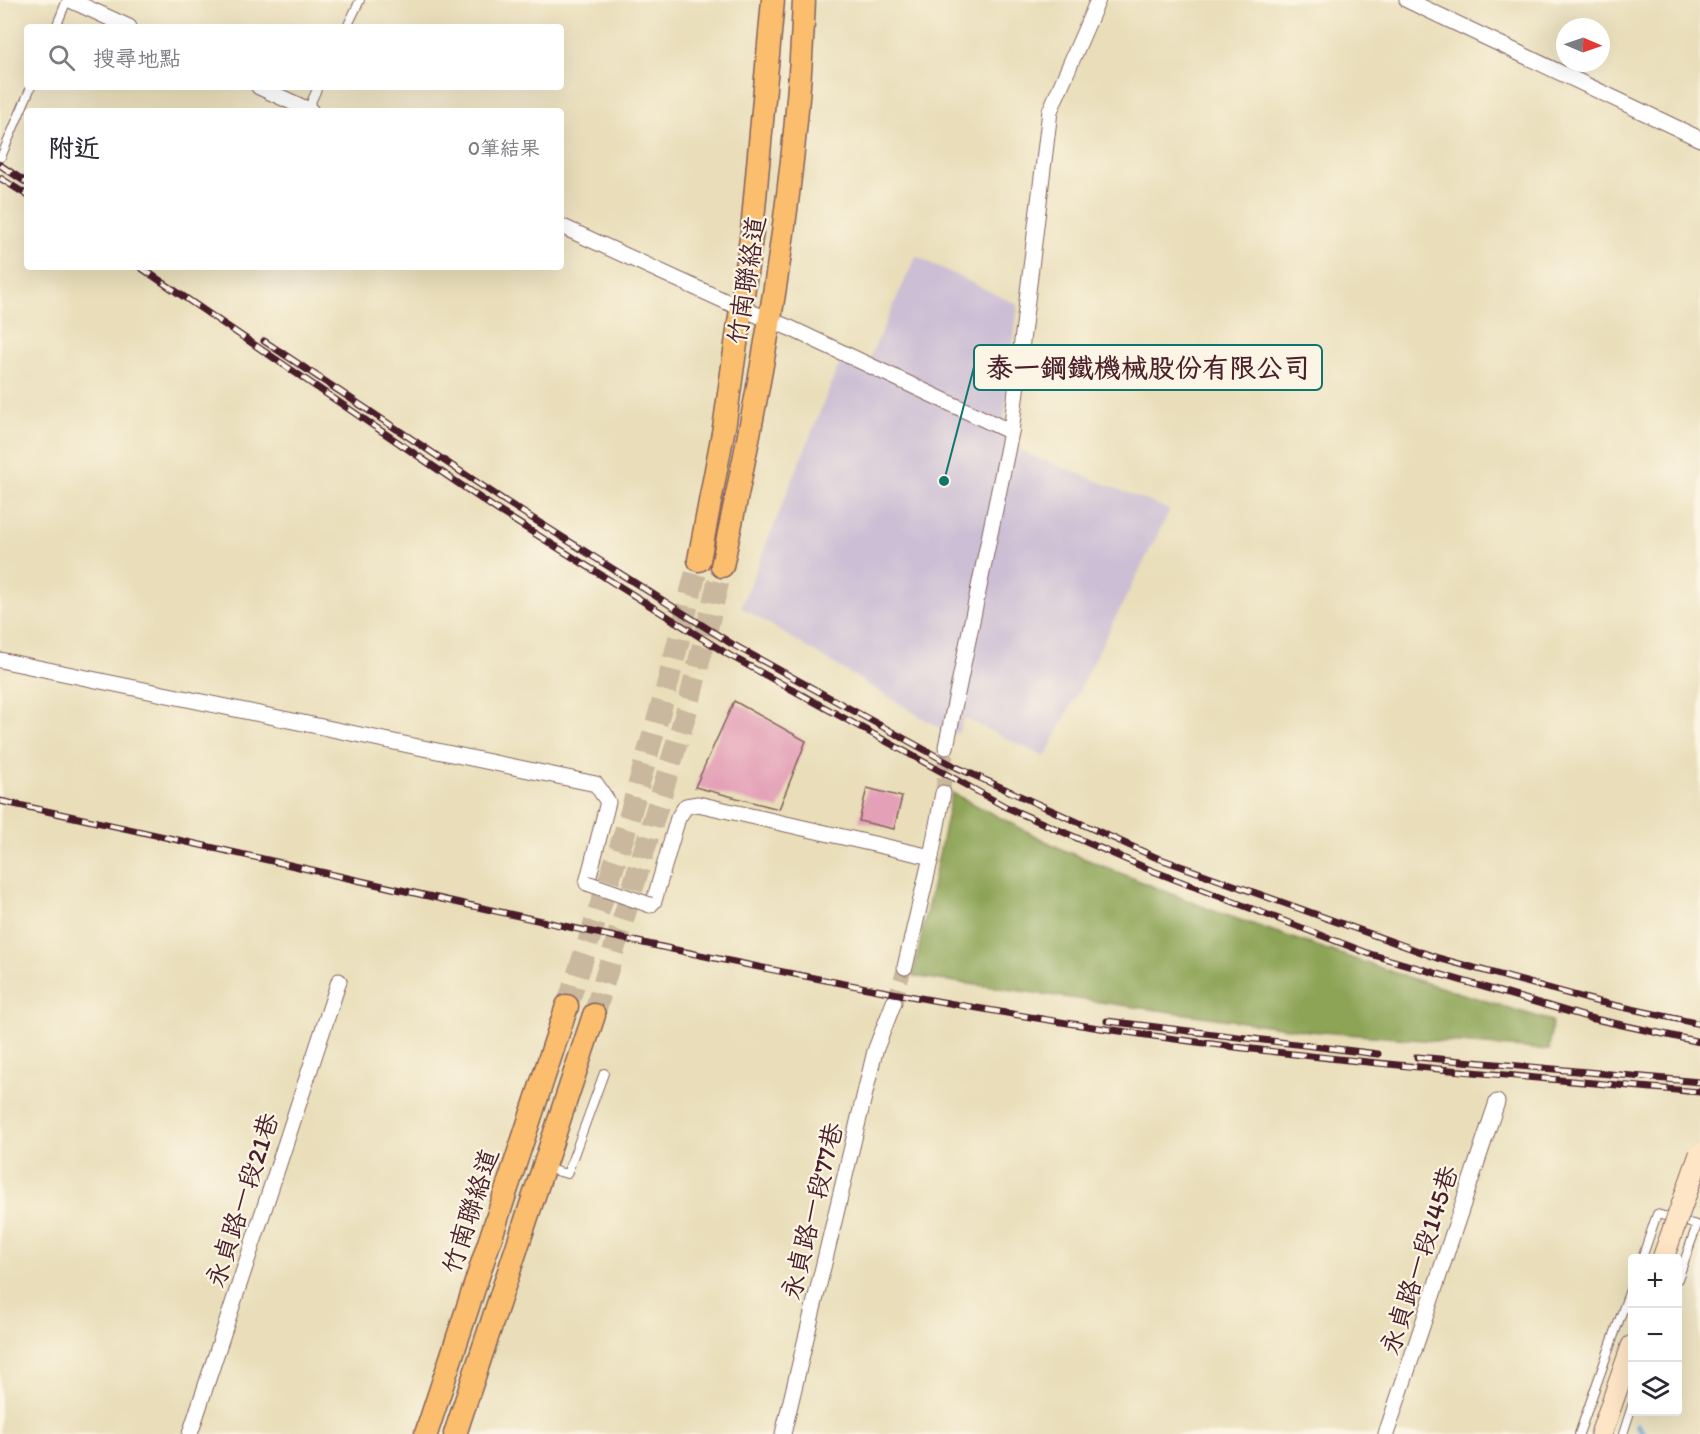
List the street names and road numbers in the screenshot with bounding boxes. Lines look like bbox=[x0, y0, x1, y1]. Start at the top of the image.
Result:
street label: 竹南聯絡道 bbox=[720, 213, 772, 347]
street label: 永貞路一段21巷 bbox=[199, 1109, 285, 1291]
street label: 永貞路一段77巷 bbox=[774, 1119, 850, 1303]
street label: 竹南聯絡道 bbox=[435, 1144, 505, 1278]
street label: 永貞路一段145巷 bbox=[1373, 1161, 1465, 1359]

